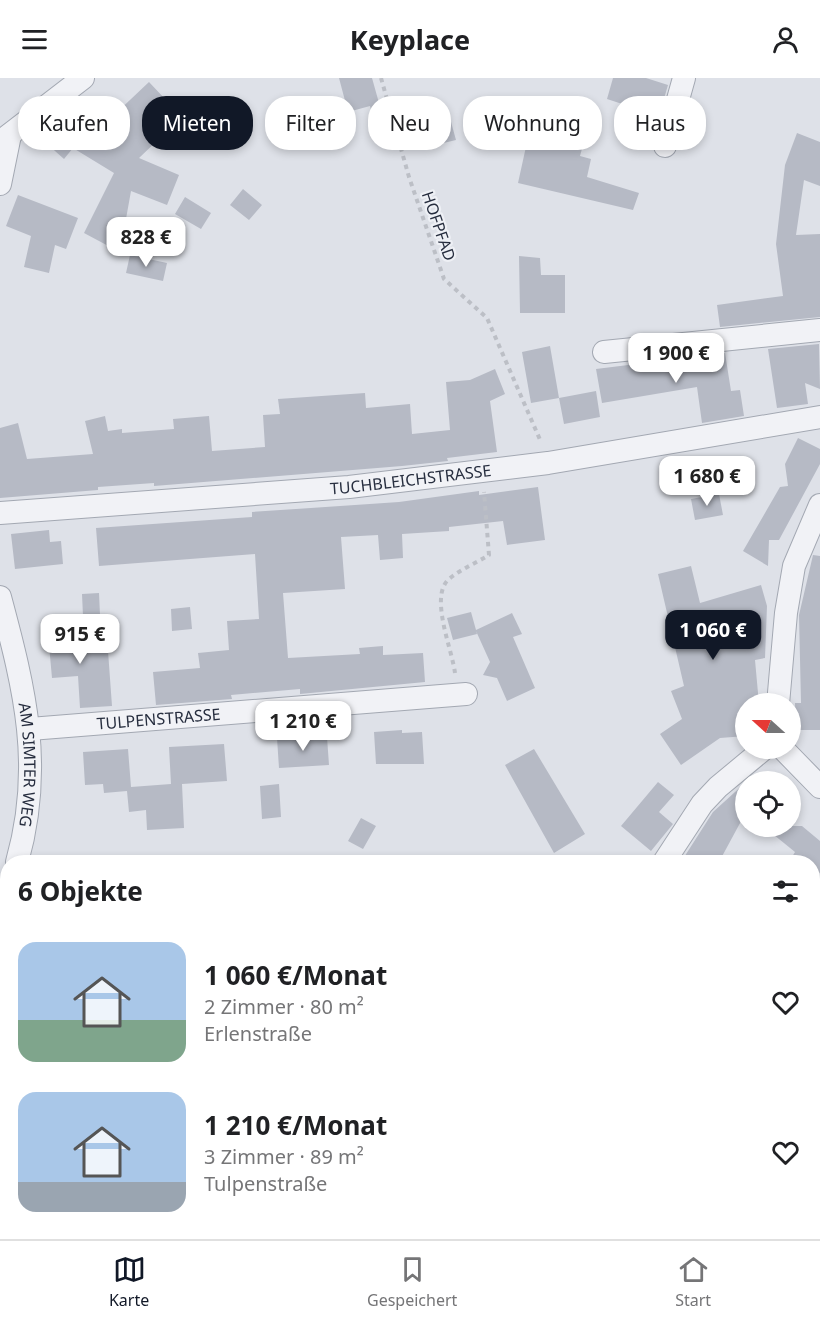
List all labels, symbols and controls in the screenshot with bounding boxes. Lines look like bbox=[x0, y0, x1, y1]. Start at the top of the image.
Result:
text: Keyplace bbox=[350, 21, 470, 58]
icon: menu bbox=[18, 23, 51, 56]
icon: person bbox=[769, 23, 802, 56]
chip: Kaufen bbox=[18, 96, 130, 150]
chip: Mieten bbox=[142, 96, 253, 150]
chip: Filter bbox=[265, 96, 356, 150]
chip: Neu bbox=[368, 96, 451, 150]
chip: Wohnung bbox=[463, 96, 602, 150]
chip: Haus bbox=[614, 96, 706, 150]
street label: HOFPFAD bbox=[417, 188, 461, 264]
pin: 828 € bbox=[104, 217, 188, 268]
text: 828 € bbox=[121, 223, 171, 250]
pin: 1 900 € bbox=[621, 333, 731, 384]
text: 1 900 € bbox=[642, 339, 710, 366]
pin: 1 680 € bbox=[652, 456, 762, 507]
street label: TUCHBLEICHSTRASSE bbox=[329, 459, 492, 499]
text: 1 680 € bbox=[673, 462, 741, 489]
pin: 1 060 € bbox=[658, 610, 768, 661]
pin: 915 € bbox=[38, 614, 122, 665]
text: 1 060 € bbox=[679, 616, 747, 643]
text: 915 € bbox=[55, 620, 105, 647]
north arrow bbox=[735, 693, 801, 759]
map controls bbox=[735, 693, 801, 837]
street label: AM SIMTER WEG bbox=[14, 701, 41, 829]
pin: 1 210 € bbox=[248, 701, 358, 752]
street label: TULPENSTRASSE bbox=[96, 703, 221, 735]
text: 1 210 € bbox=[269, 707, 337, 734]
button: locate bbox=[735, 771, 801, 837]
text: 6 Objekte bbox=[18, 873, 143, 909]
icon: filters bbox=[769, 875, 802, 908]
text: 1 060 €/Monat bbox=[204, 957, 387, 993]
icon: home bbox=[66, 966, 138, 1038]
icon: heart bbox=[769, 986, 802, 1019]
text: 2 Zimmer · 80 m² bbox=[204, 993, 364, 1020]
text: Erlenstraße bbox=[204, 1020, 312, 1047]
text: 1 210 €/Monat bbox=[204, 1107, 387, 1143]
icon: home bbox=[66, 1116, 138, 1188]
icon: heart bbox=[769, 1136, 802, 1169]
text: 3 Zimmer · 89 m² bbox=[204, 1143, 364, 1170]
text: Tulpenstraße bbox=[204, 1170, 327, 1197]
tab: Karte bbox=[109, 1253, 149, 1311]
tab: Gespeichert bbox=[367, 1253, 457, 1311]
tab: Start bbox=[675, 1253, 711, 1311]

